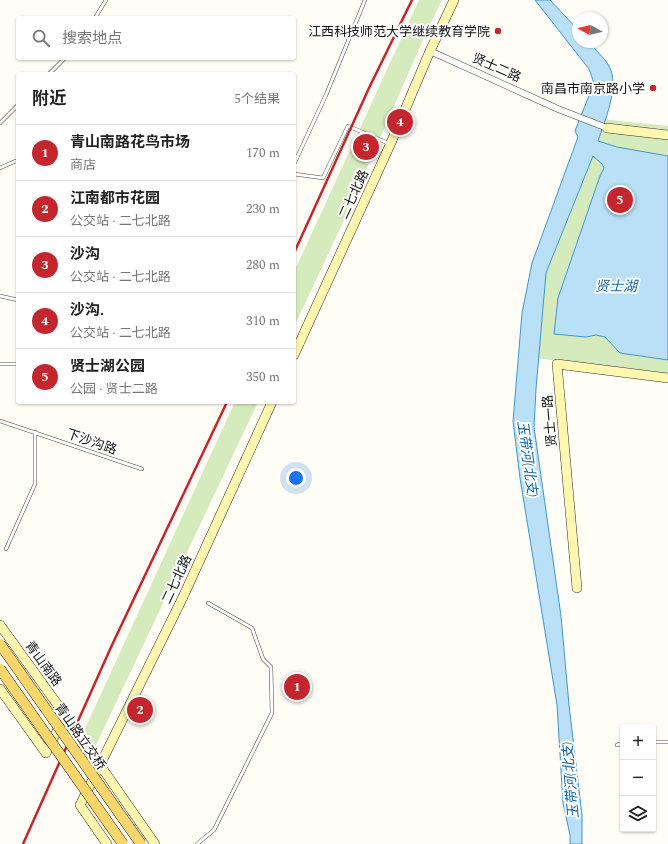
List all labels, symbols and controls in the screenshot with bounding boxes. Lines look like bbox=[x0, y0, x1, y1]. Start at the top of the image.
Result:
north arrow bbox=[572, 12, 608, 48]
search box bbox=[16, 16, 296, 60]
place label: 江西科技师范大学继续教育学院 bbox=[308, 22, 490, 42]
marker: 江西科技师范大学继续教育学院 bbox=[493, 26, 503, 36]
icon: search bbox=[30, 27, 52, 49]
text: 搜索地点 bbox=[62, 27, 122, 50]
street label: 贤士二路 bbox=[469, 48, 524, 88]
place label: 南昌市南京路小学 bbox=[541, 79, 645, 99]
marker: 南昌市南京路小学 bbox=[648, 83, 658, 93]
text: 附近 bbox=[32, 86, 66, 112]
text: 5个结果 bbox=[234, 89, 280, 109]
pin: 4 bbox=[387, 107, 413, 137]
text: 青山南路花鸟市场 bbox=[70, 131, 190, 154]
pin: 3 bbox=[353, 132, 379, 162]
text: 1 bbox=[41, 143, 49, 163]
text: 170 m bbox=[246, 143, 280, 163]
text: 商店 bbox=[70, 155, 96, 175]
street label: 二七北路 bbox=[334, 167, 374, 222]
pin: 5 bbox=[607, 185, 633, 215]
text: 江南都市花园 bbox=[70, 187, 160, 210]
text: 2 bbox=[41, 199, 49, 219]
text: 230 m bbox=[246, 199, 280, 219]
text: 公交站 · 二七北路 bbox=[70, 211, 171, 231]
text: 沙沟 bbox=[70, 243, 100, 266]
text: 3 bbox=[41, 255, 49, 275]
text: 280 m bbox=[246, 255, 280, 275]
text: 公交站 · 二七北路 bbox=[70, 267, 171, 287]
water label: 贤士湖 bbox=[595, 276, 639, 297]
text: 沙沟. bbox=[70, 299, 104, 322]
text: 4 bbox=[41, 311, 49, 331]
text: 310 m bbox=[246, 311, 280, 331]
text: 公交站 · 二七北路 bbox=[70, 323, 171, 343]
text: 贤士湖公园 bbox=[70, 355, 145, 378]
text: 5 bbox=[41, 367, 49, 387]
text: 350 m bbox=[246, 367, 280, 387]
text: 公园 · 贤士二路 bbox=[70, 379, 158, 399]
street label: 贤士一路 bbox=[538, 394, 562, 448]
water label: 玉带河(北支) bbox=[512, 419, 543, 499]
street label: 下沙沟路 bbox=[64, 424, 120, 460]
your location bbox=[286, 468, 306, 488]
street label: 二七北路 bbox=[157, 552, 197, 607]
street label: 青山南路 bbox=[20, 637, 67, 691]
pin: 1 bbox=[284, 672, 310, 702]
pin: 2 bbox=[127, 695, 153, 725]
street label: 青山路立交桥 bbox=[50, 699, 111, 774]
map controls bbox=[620, 724, 656, 832]
button: + bbox=[620, 724, 656, 760]
water label: 玉带河(北支) bbox=[557, 741, 584, 819]
button: − bbox=[620, 760, 656, 796]
button: layers bbox=[620, 796, 656, 832]

